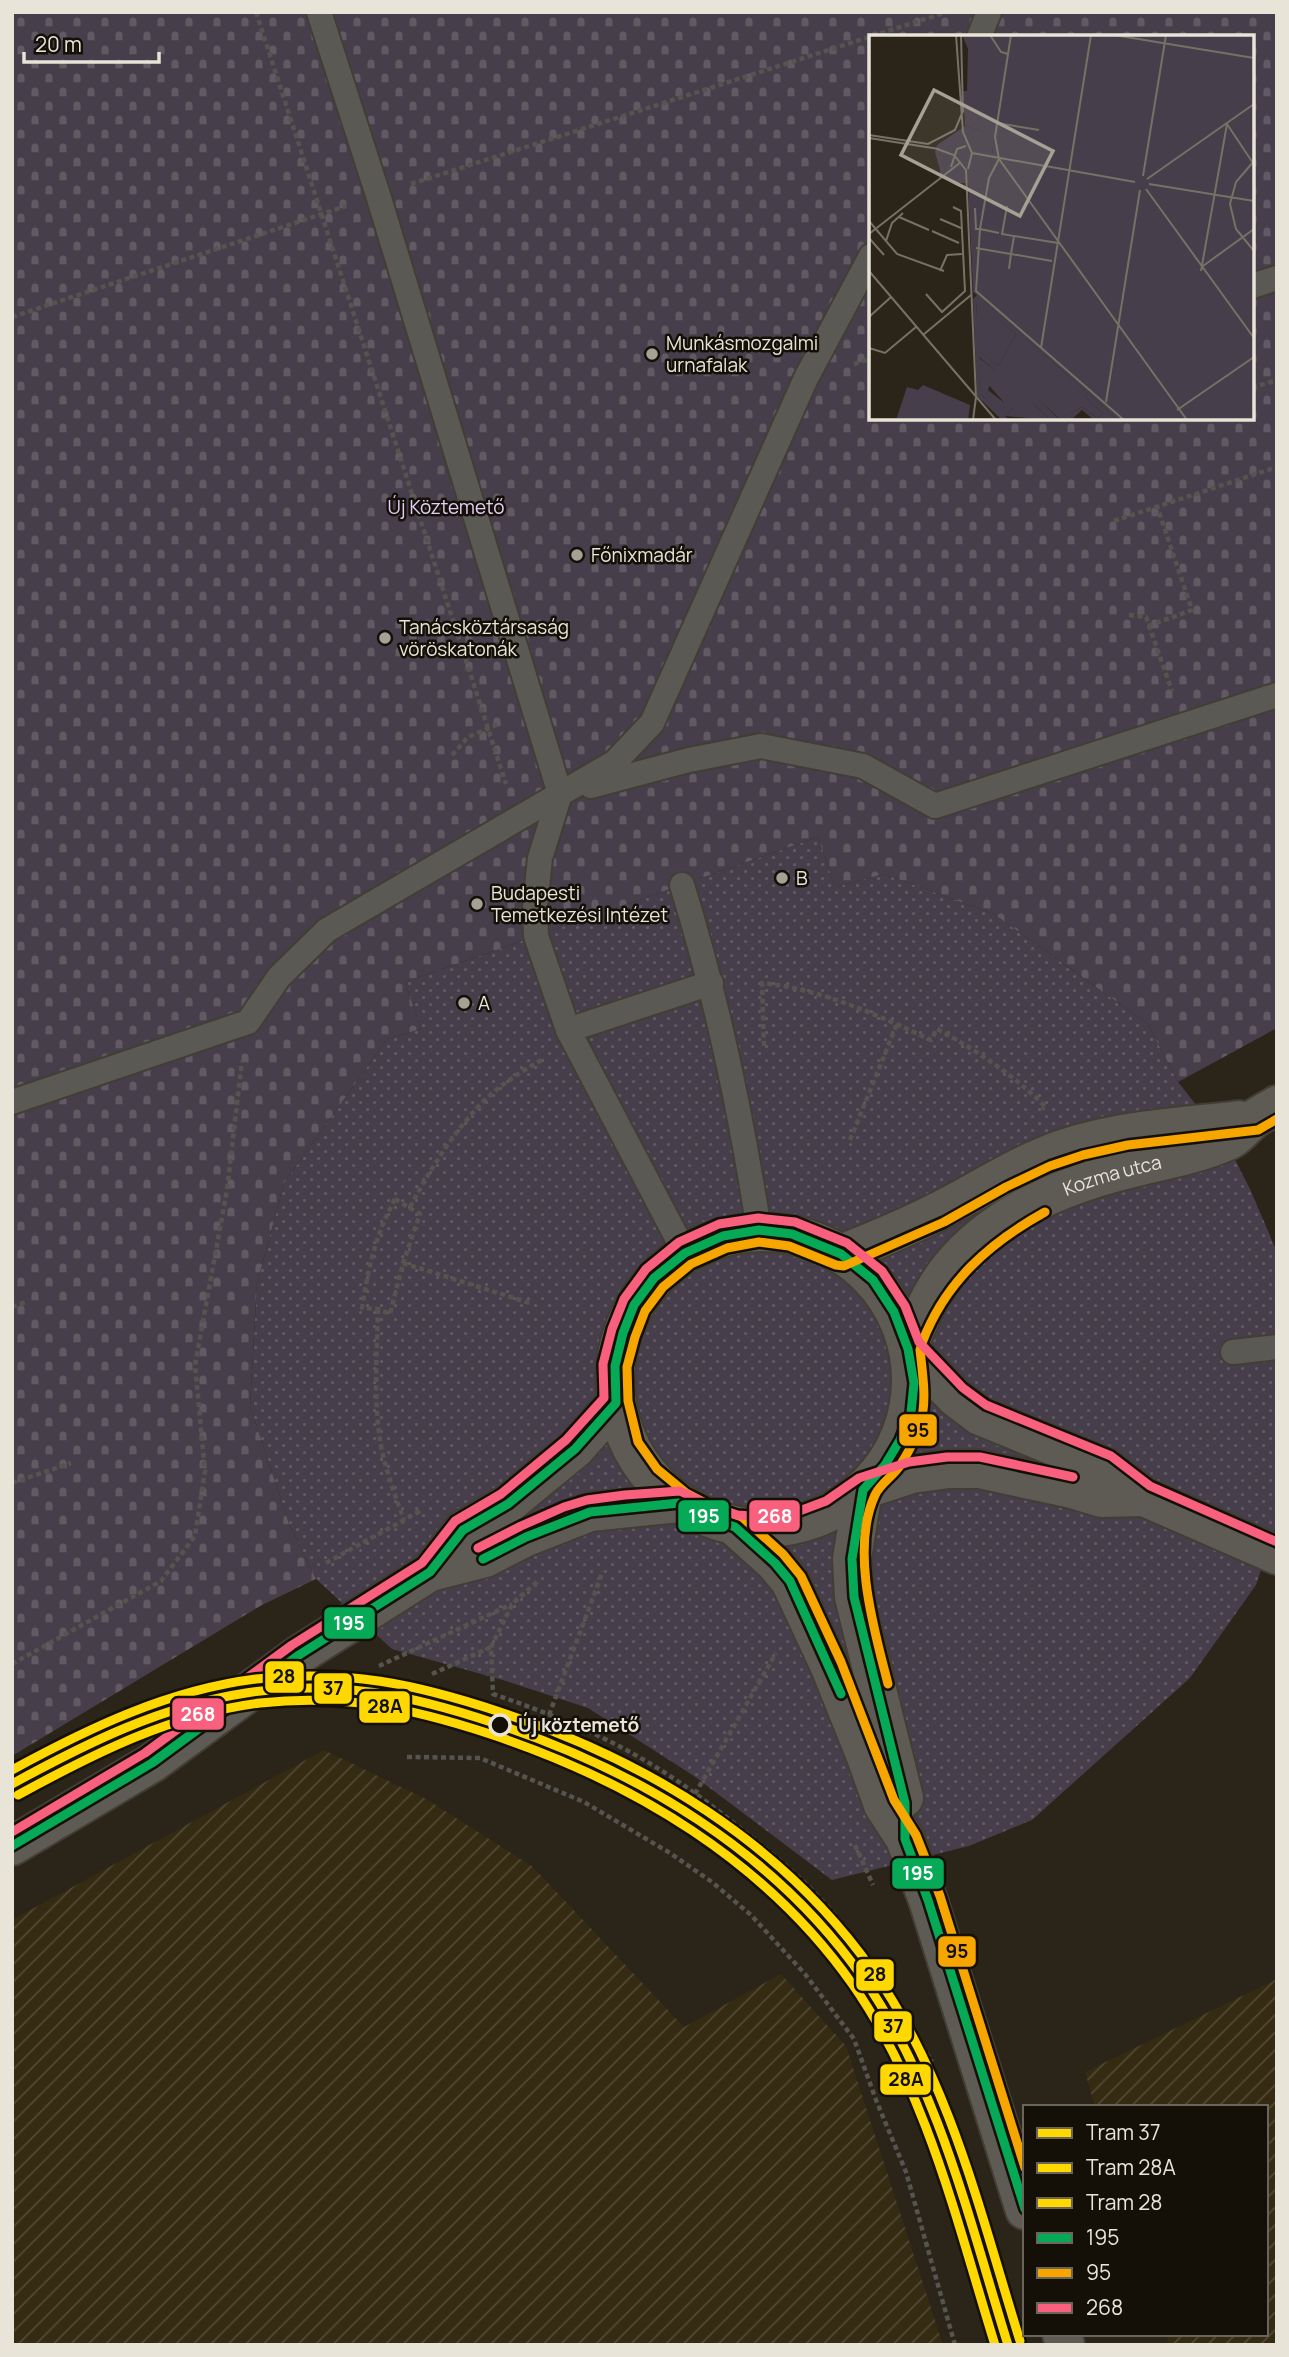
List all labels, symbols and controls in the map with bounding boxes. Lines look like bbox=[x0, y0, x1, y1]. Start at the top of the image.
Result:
scale bar bbox=[24, 21, 159, 65]
text: 20 m bbox=[35, 30, 82, 58]
inset map bbox=[869, 35, 1254, 420]
place label: Munkásmozgalmi urnafalak bbox=[666, 330, 818, 378]
marker: Munkásmozgalmi urnafalak bbox=[644, 346, 660, 362]
park label: Új Köztemető bbox=[387, 494, 505, 520]
place label: Főnixmadár bbox=[591, 542, 693, 568]
marker: Főnixmadár bbox=[569, 547, 585, 563]
place label: Tanácsköztársaság vöröskatonák bbox=[399, 614, 569, 662]
marker: Tanácsköztársaság vöröskatonák bbox=[377, 630, 393, 646]
place label: B bbox=[796, 865, 808, 891]
marker: B bbox=[774, 870, 790, 886]
place label: Budapesti Temetkezési Intézet bbox=[491, 880, 668, 928]
marker: Budapesti Temetkezési Intézet bbox=[469, 896, 485, 912]
place label: A bbox=[478, 990, 490, 1016]
marker: A bbox=[456, 995, 472, 1011]
street label: Kozma utca bbox=[1059, 1149, 1164, 1202]
line badge: 95 bbox=[898, 1413, 938, 1447]
text: 95 bbox=[907, 1417, 929, 1443]
line badge: 195 bbox=[677, 1499, 730, 1533]
line badge: 268 bbox=[748, 1499, 801, 1533]
text: 195 bbox=[688, 1503, 720, 1529]
text: 268 bbox=[758, 1503, 792, 1529]
line badge: 195 bbox=[323, 1606, 376, 1640]
text: 195 bbox=[333, 1610, 365, 1636]
line badge: 28 bbox=[264, 1660, 305, 1694]
text: 28 bbox=[273, 1663, 295, 1689]
line badge: 37 bbox=[313, 1672, 353, 1705]
text: 37 bbox=[322, 1675, 344, 1701]
line badge: 28A bbox=[358, 1690, 411, 1724]
text: 28A bbox=[367, 1693, 403, 1719]
line badge: 268 bbox=[171, 1697, 225, 1731]
text: 268 bbox=[181, 1701, 215, 1727]
place label: Új köztemető bbox=[518, 1712, 639, 1738]
marker: Új köztemető bbox=[489, 1714, 511, 1736]
line badge: 195 bbox=[891, 1857, 945, 1890]
text: 195 bbox=[902, 1860, 934, 1886]
line badge: 95 bbox=[937, 1935, 977, 1968]
text: 95 bbox=[946, 1938, 968, 1964]
line badge: 28 bbox=[855, 1958, 895, 1992]
text: 28 bbox=[864, 1961, 886, 1987]
line badge: 37 bbox=[873, 2010, 913, 2043]
text: 37 bbox=[882, 2013, 904, 2039]
line badge: 28A bbox=[879, 2063, 932, 2096]
text: 28A bbox=[888, 2066, 924, 2092]
legend bbox=[1023, 2105, 1268, 2336]
text: Tram 37 bbox=[1086, 2118, 1160, 2146]
text: Tram 28A bbox=[1086, 2153, 1176, 2181]
text: Tram 28 bbox=[1086, 2188, 1162, 2216]
text: 195 bbox=[1086, 2223, 1119, 2251]
text: 95 bbox=[1086, 2258, 1111, 2286]
text: 268 bbox=[1086, 2293, 1123, 2321]

